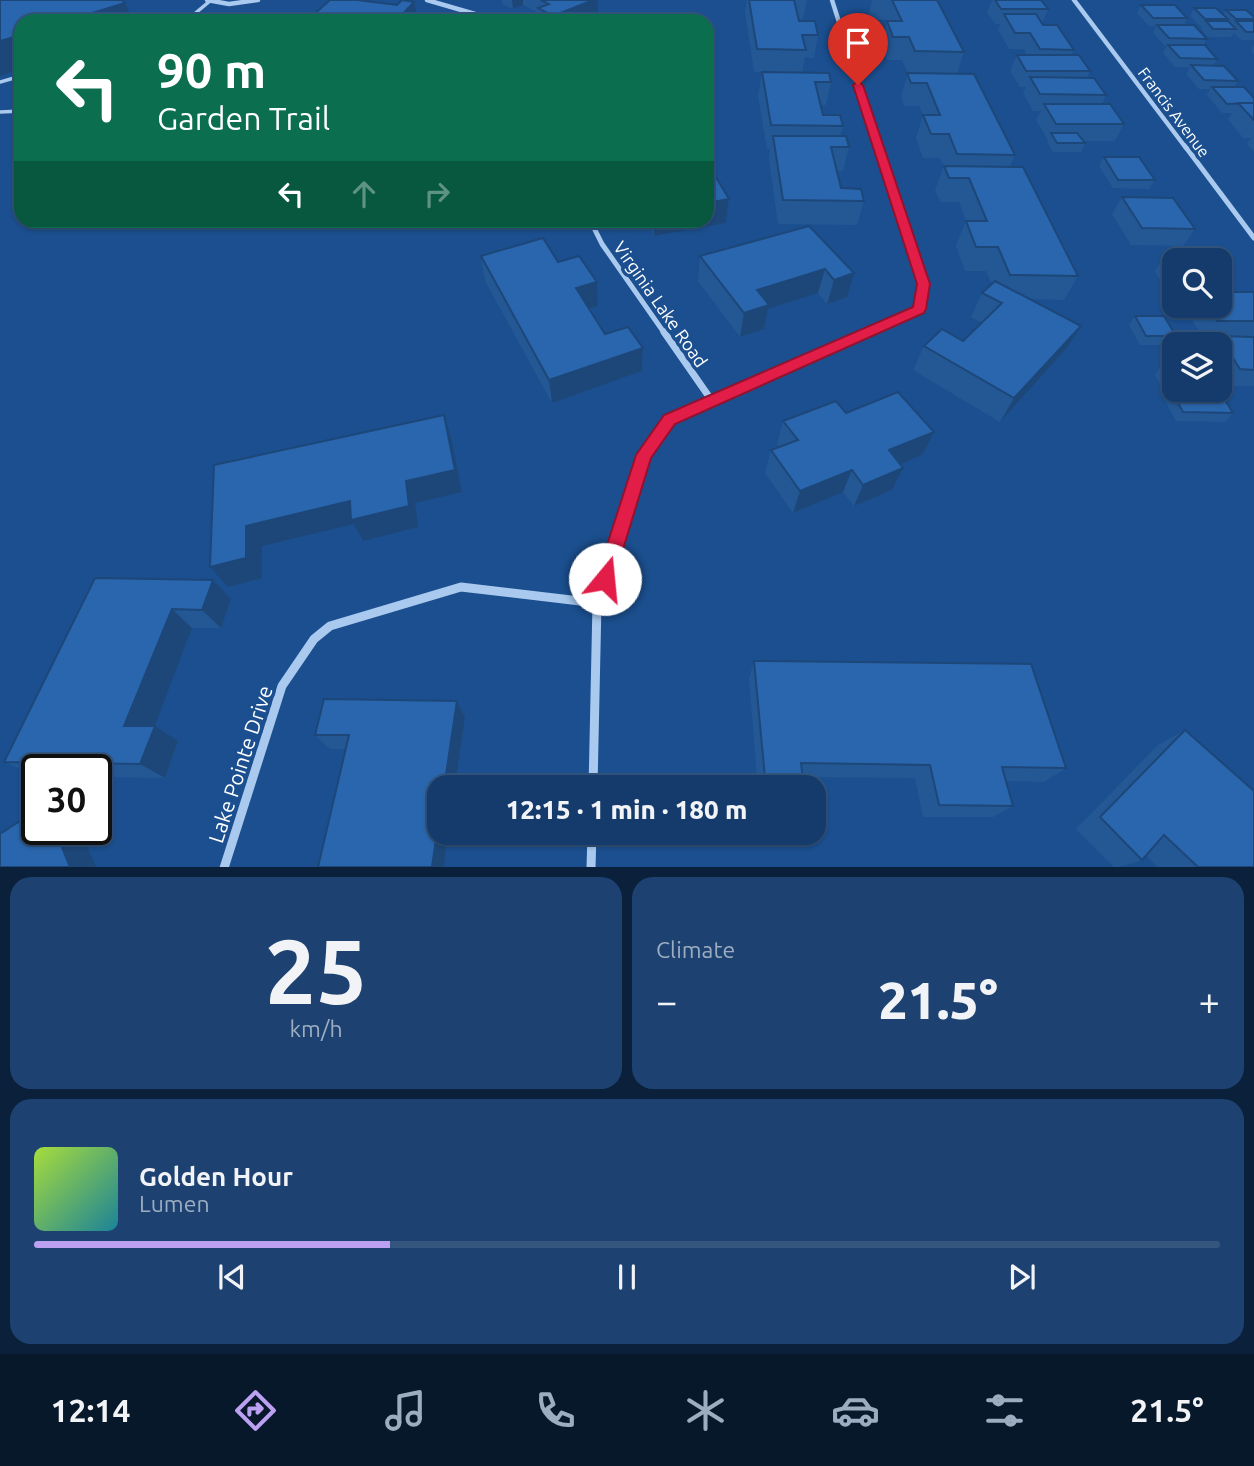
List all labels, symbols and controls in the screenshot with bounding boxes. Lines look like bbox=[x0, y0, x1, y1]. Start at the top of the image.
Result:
pin bbox=[828, 13, 888, 85]
icon: arrive bbox=[839, 24, 877, 62]
icon: left bbox=[42, 42, 133, 133]
text: 90 m bbox=[157, 42, 266, 97]
street label: Francis Avenue bbox=[1134, 64, 1214, 160]
text: Garden Trail bbox=[157, 100, 330, 136]
icon: left bbox=[272, 175, 310, 213]
icon: ahead bbox=[345, 175, 383, 213]
icon: right bbox=[418, 175, 456, 213]
street label: Virginia Lake Road bbox=[610, 237, 712, 371]
map controls bbox=[1162, 248, 1232, 402]
button: search bbox=[1162, 248, 1232, 318]
button: layers bbox=[1162, 332, 1232, 402]
position arrow bbox=[568, 542, 642, 616]
street label: Lake Pointe Drive bbox=[203, 682, 277, 846]
speed limit sign: 30 bbox=[21, 754, 112, 845]
text: 12:15 · 1 min · 180 m bbox=[506, 795, 747, 824]
text: 25 bbox=[265, 919, 367, 1021]
text: Climate bbox=[656, 937, 735, 962]
text: 21.5° bbox=[878, 971, 998, 1029]
text: − bbox=[656, 980, 677, 1022]
text: + bbox=[1199, 980, 1220, 1022]
text: km/h bbox=[289, 1016, 343, 1041]
text: Golden Hour bbox=[139, 1162, 293, 1191]
text: Lumen bbox=[139, 1191, 210, 1216]
icon: previous bbox=[213, 1258, 251, 1296]
icon: pause bbox=[608, 1258, 646, 1296]
icon: next bbox=[1003, 1258, 1041, 1296]
icon: directions bbox=[231, 1386, 280, 1435]
icon: music bbox=[381, 1386, 430, 1435]
icon: phone bbox=[531, 1386, 580, 1435]
icon: climate bbox=[681, 1386, 730, 1435]
icon: car bbox=[831, 1386, 880, 1435]
icon: filters bbox=[980, 1386, 1029, 1435]
text: 12:14 bbox=[50, 1392, 130, 1428]
text: 21.5° bbox=[1130, 1392, 1203, 1428]

